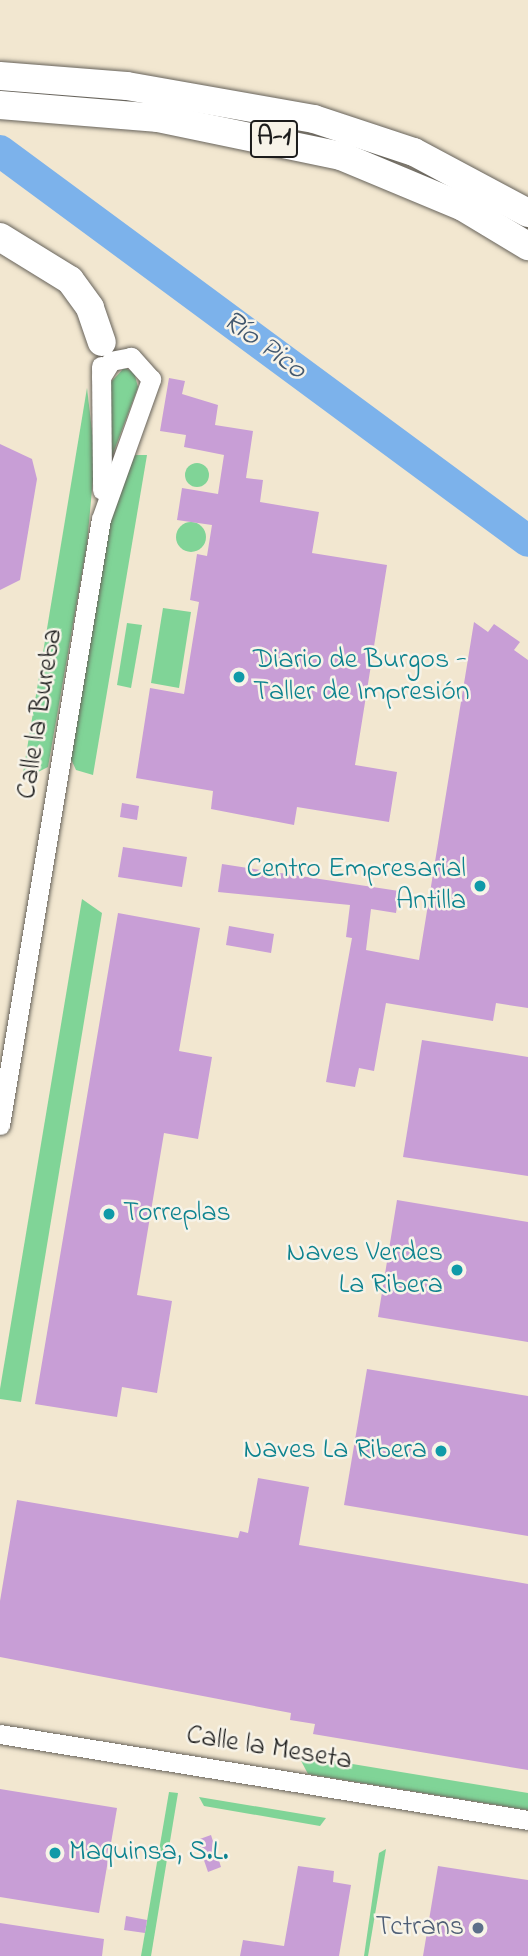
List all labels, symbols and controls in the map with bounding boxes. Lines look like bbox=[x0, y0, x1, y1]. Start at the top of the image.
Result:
road number: A-1 bbox=[250, 116, 298, 162]
water label: Río Pico bbox=[215, 304, 313, 388]
street label: Calle la Bureba bbox=[11, 626, 71, 802]
place label: Diario de Burgos - Taller de Impresión bbox=[253, 644, 469, 710]
marker: Diario de Burgos - Taller de Impresión bbox=[231, 669, 247, 685]
place label: Centro Empresarial Antilla bbox=[247, 853, 466, 919]
marker: Centro Empresarial Antilla bbox=[472, 878, 488, 894]
place label: Torreplas bbox=[123, 1197, 231, 1231]
marker: Torreplas bbox=[101, 1206, 117, 1222]
place label: Naves Verdes La Ribera bbox=[287, 1237, 443, 1303]
marker: Naves Verdes La Ribera bbox=[449, 1262, 465, 1278]
place label: Naves La Ribera bbox=[243, 1434, 427, 1468]
marker: Naves La Ribera bbox=[433, 1443, 449, 1459]
street label: Calle la Meseta bbox=[184, 1719, 354, 1779]
place label: Maquinsa, S.L. bbox=[69, 1836, 228, 1870]
marker: Maquinsa, S.L. bbox=[47, 1845, 63, 1861]
place label: Tctrans bbox=[375, 1911, 464, 1945]
marker: Tctrans bbox=[470, 1920, 486, 1936]

